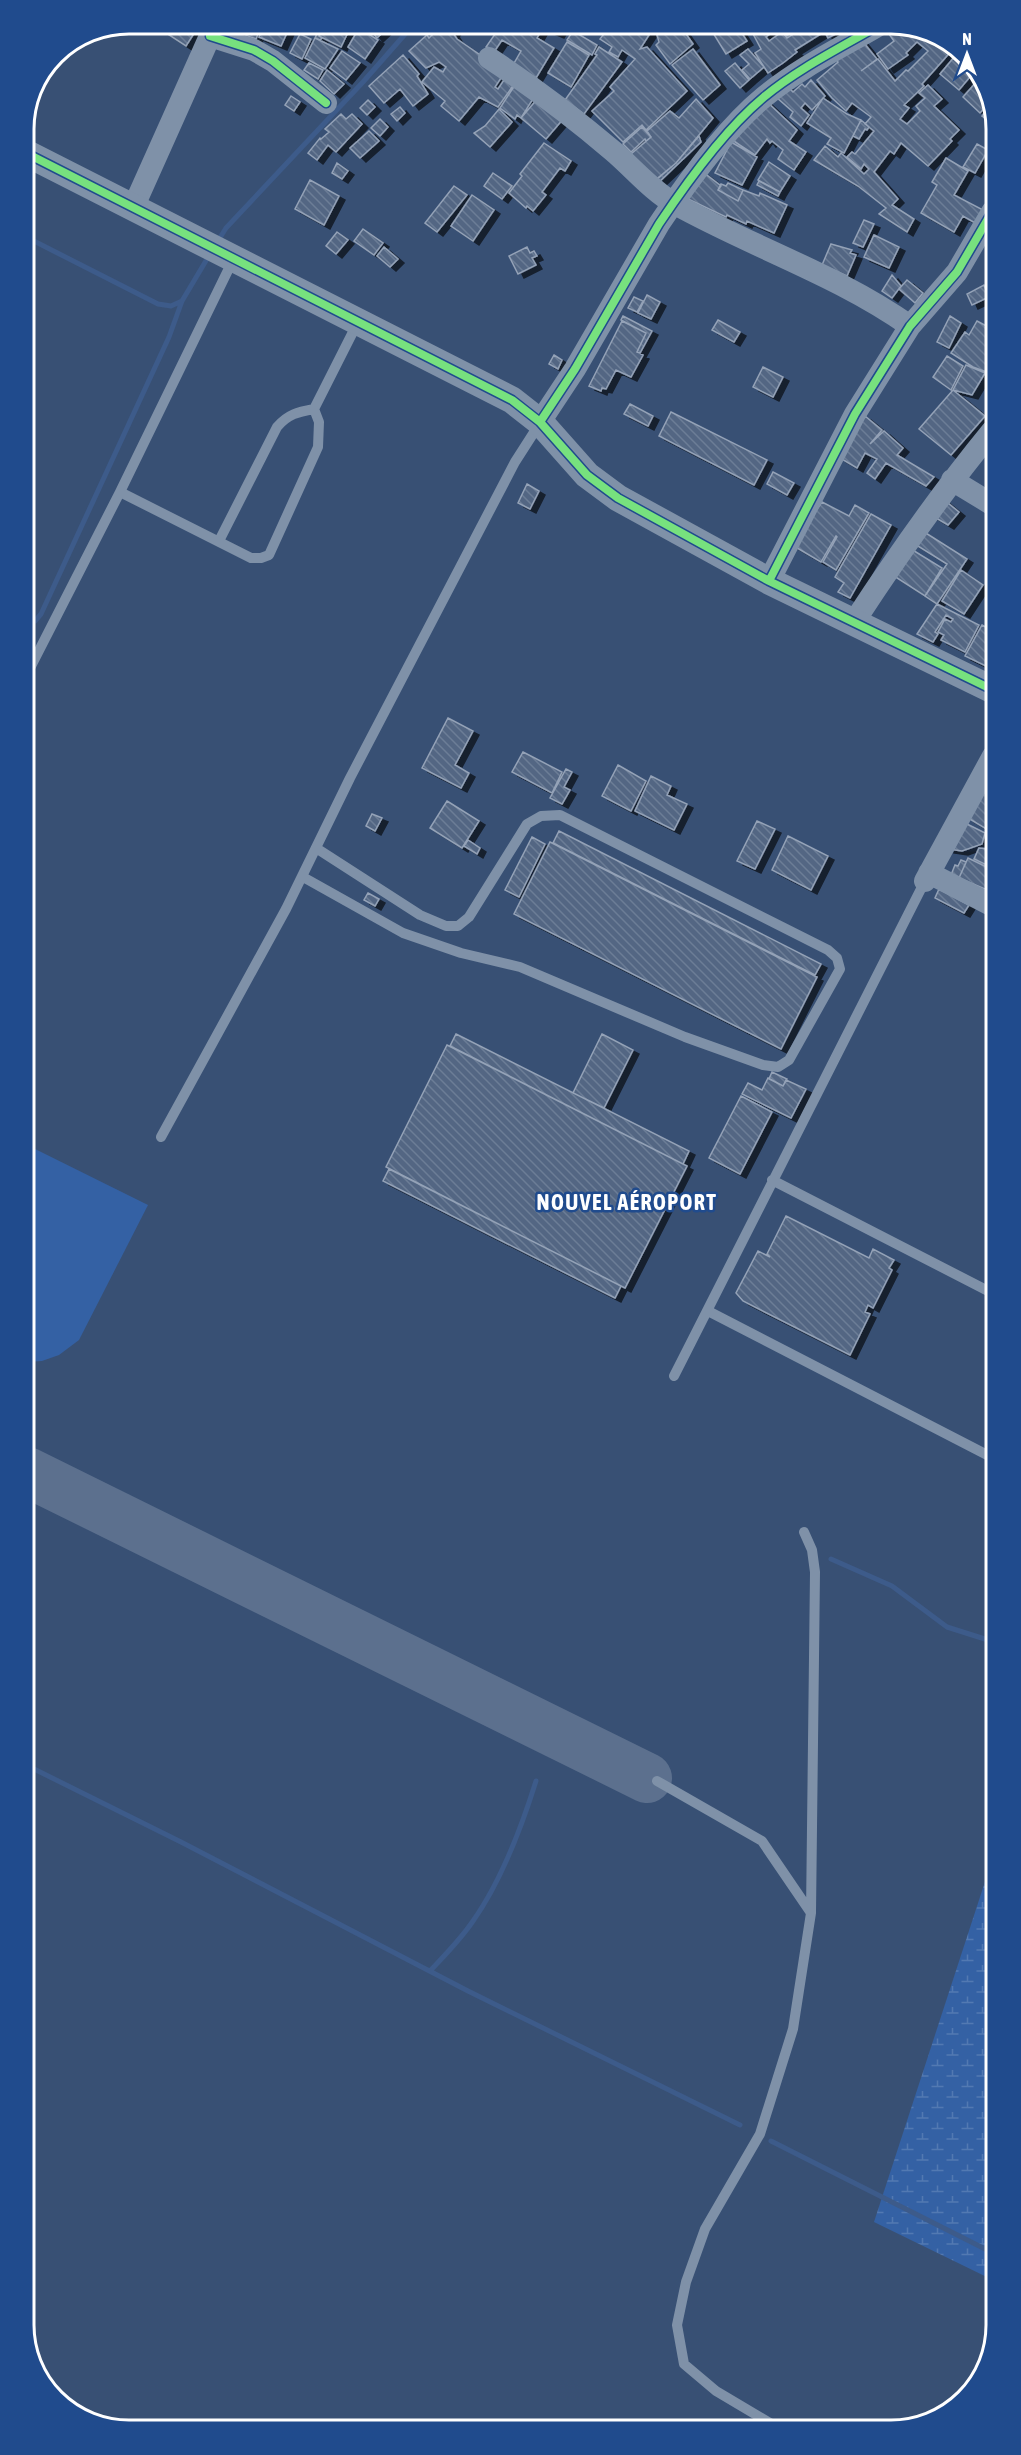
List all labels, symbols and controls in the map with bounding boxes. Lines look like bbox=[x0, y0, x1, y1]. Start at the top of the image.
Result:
north arrow bbox=[937, 24, 997, 84]
text: N bbox=[962, 30, 972, 48]
district label: NOUVEL AÉROPORT bbox=[536, 1189, 718, 1215]

